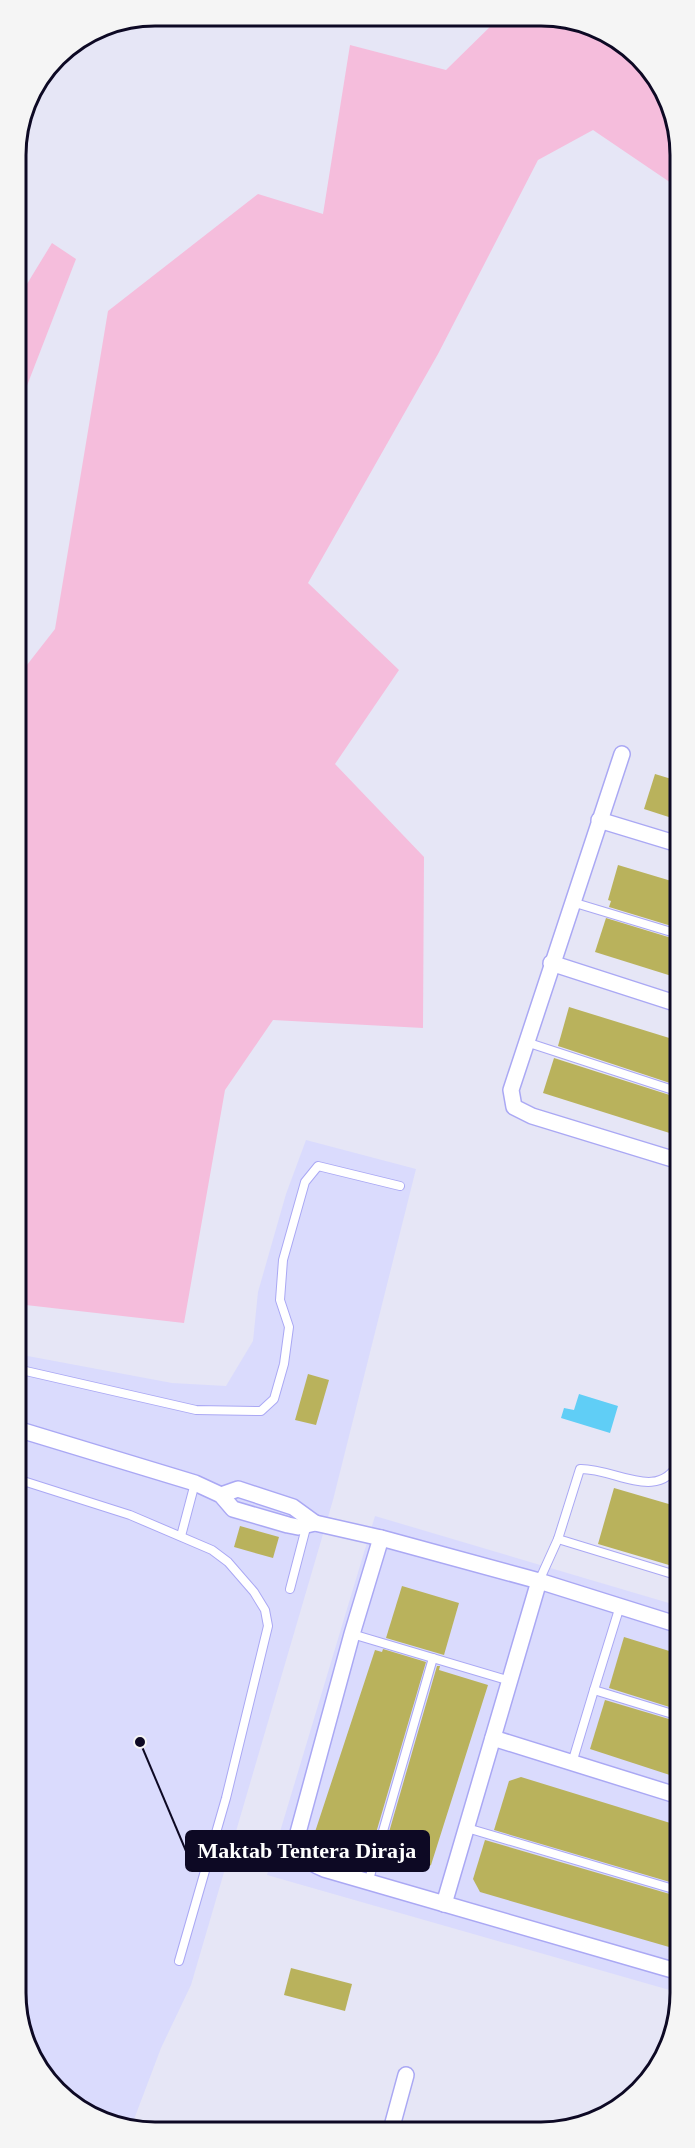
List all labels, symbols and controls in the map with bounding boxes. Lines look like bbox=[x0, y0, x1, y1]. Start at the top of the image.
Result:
callout: Maktab Tentera Diraja bbox=[186, 1831, 429, 1871]
text: Maktab Tentera Diraja bbox=[198, 1838, 416, 1863]

